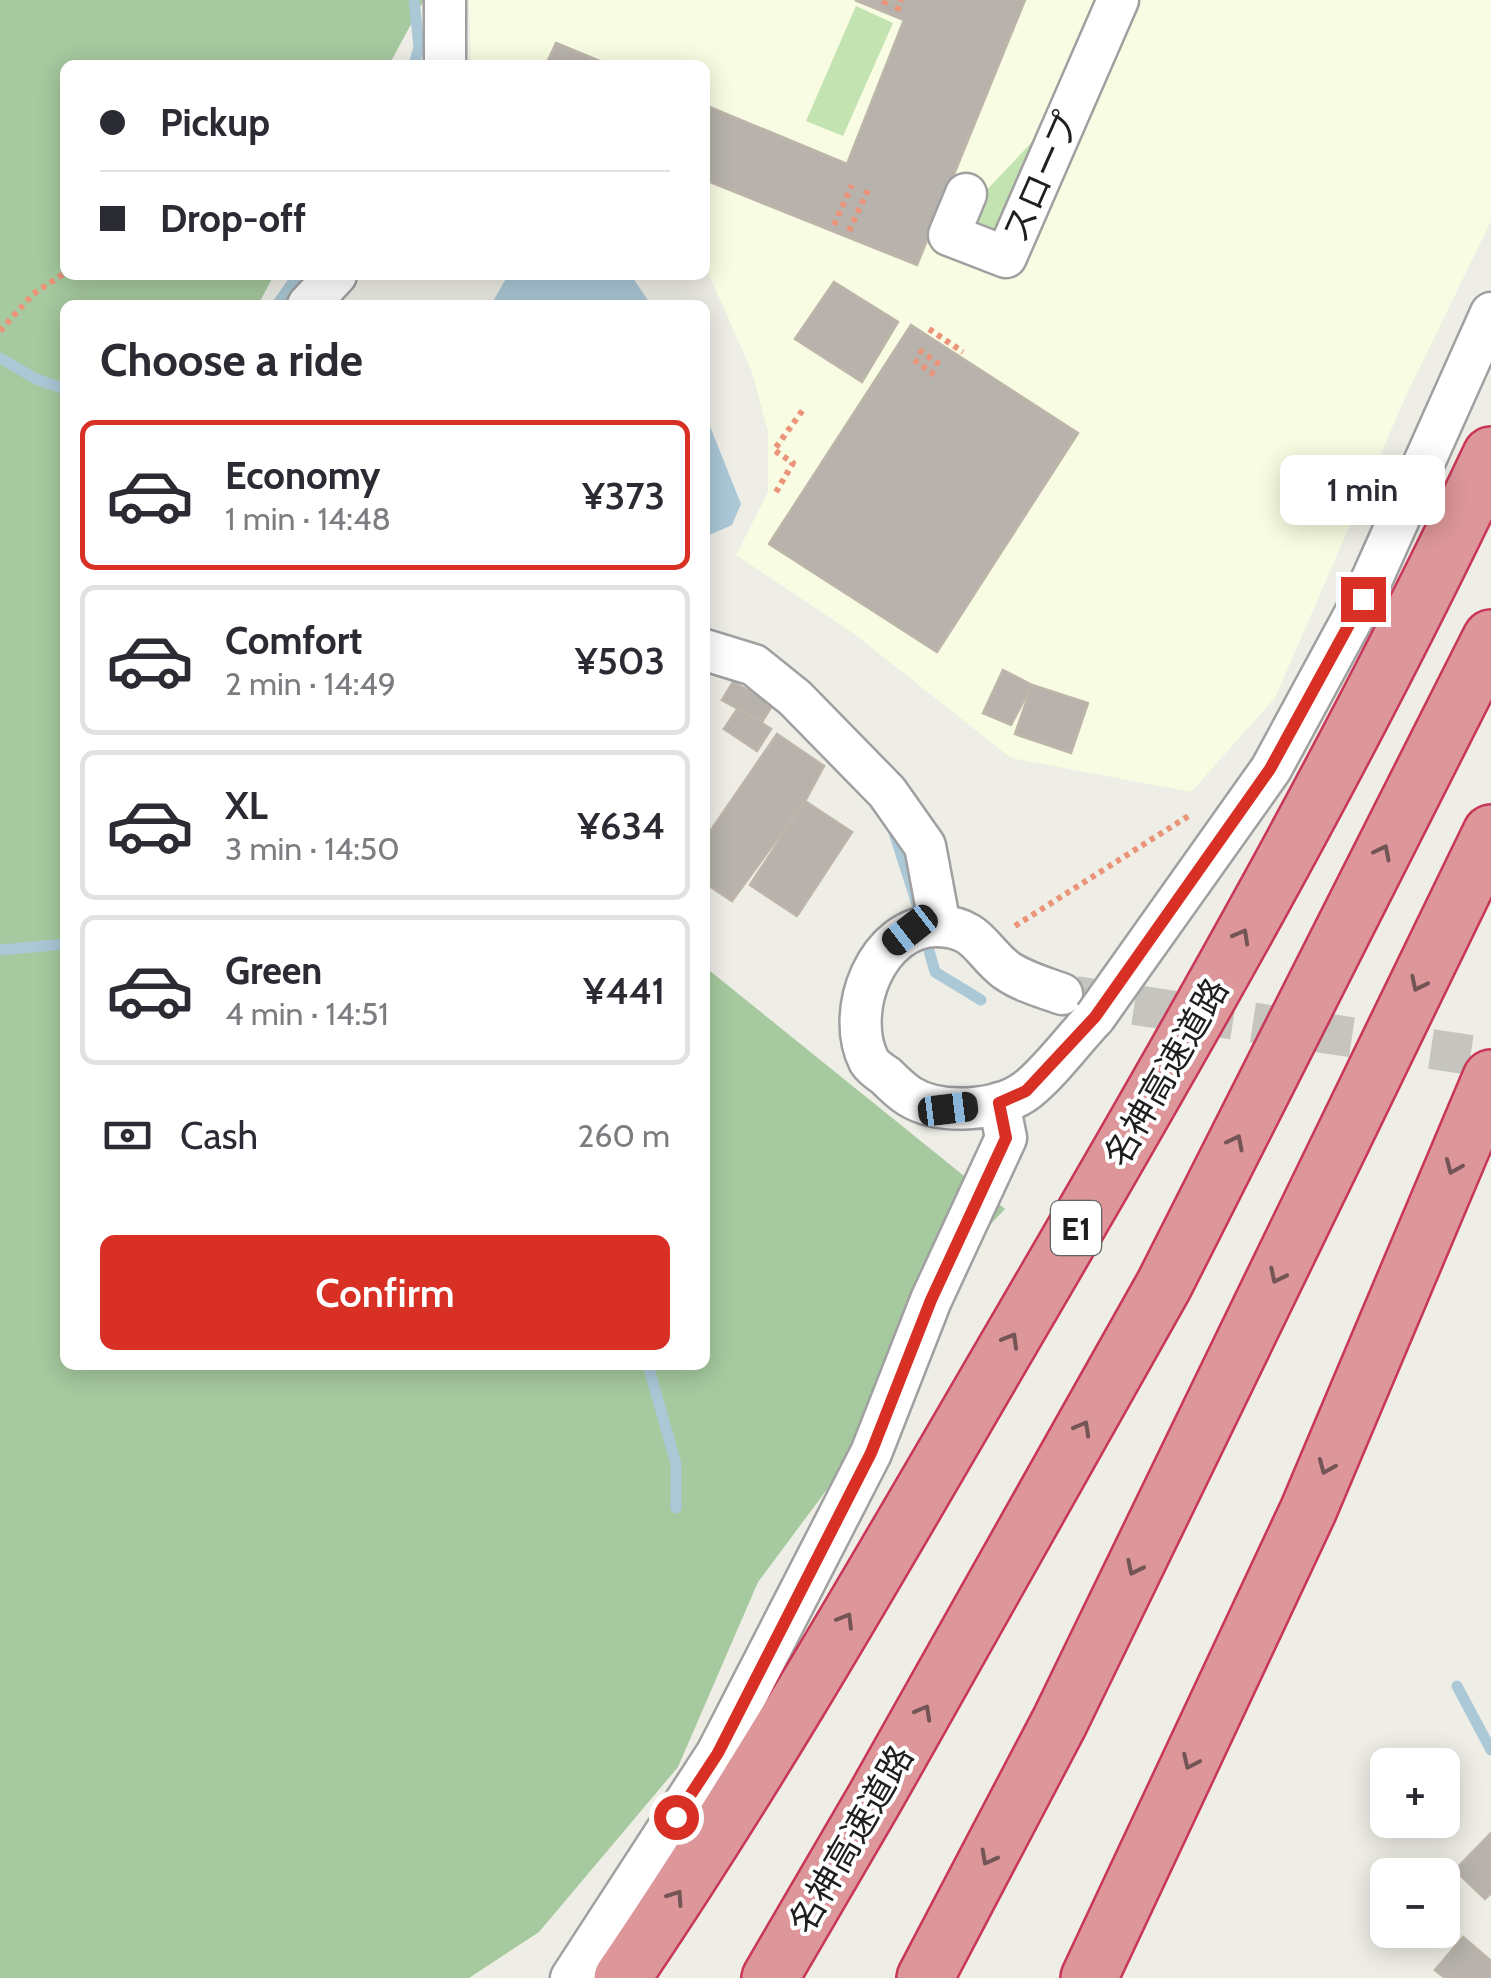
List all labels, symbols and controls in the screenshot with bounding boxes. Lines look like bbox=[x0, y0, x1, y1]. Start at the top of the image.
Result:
text: Pickup bbox=[160, 99, 270, 146]
street label: スロープ bbox=[993, 105, 1089, 249]
text: Drop-off bbox=[160, 195, 306, 242]
text: Choose a ride bbox=[100, 333, 363, 387]
icon: car bbox=[105, 450, 195, 540]
text: Economy bbox=[225, 452, 380, 499]
callout: 1 min bbox=[1280, 454, 1446, 524]
text: 1 min bbox=[1327, 470, 1398, 509]
text: ¥373 bbox=[582, 472, 665, 519]
text: 1 min · 14:48 bbox=[225, 499, 391, 538]
route end bbox=[1341, 577, 1386, 622]
icon: car bbox=[105, 615, 195, 705]
text: Comfort bbox=[225, 617, 362, 664]
text: ¥503 bbox=[575, 637, 665, 684]
text: 2 min · 14:49 bbox=[225, 664, 396, 703]
icon: car bbox=[105, 780, 195, 870]
text: XL bbox=[225, 782, 268, 829]
text: ¥634 bbox=[578, 802, 665, 849]
text: 3 min · 14:50 bbox=[225, 829, 400, 868]
one-way arrow bbox=[1371, 844, 1391, 862]
car bbox=[877, 900, 943, 960]
one-way arrow bbox=[1229, 929, 1249, 947]
icon: car bbox=[105, 945, 195, 1035]
text: Green bbox=[225, 947, 322, 994]
text: ¥441 bbox=[583, 967, 665, 1014]
street label: 名神高速道路 bbox=[1095, 970, 1237, 1174]
one-way arrow bbox=[1411, 973, 1430, 991]
text: 4 min · 14:51 bbox=[225, 994, 389, 1033]
car bbox=[916, 1090, 980, 1128]
icon: cash bbox=[100, 1108, 155, 1163]
text: Cash bbox=[180, 1112, 258, 1159]
text: 260 m bbox=[577, 1116, 670, 1155]
one-way arrow bbox=[1224, 1134, 1243, 1152]
one-way arrow bbox=[1445, 1157, 1465, 1175]
road number: E1 bbox=[1051, 1201, 1101, 1255]
button: Confirm bbox=[100, 1235, 670, 1350]
one-way arrow bbox=[1269, 1266, 1289, 1284]
one-way arrow bbox=[999, 1333, 1018, 1351]
one-way arrow bbox=[1071, 1421, 1091, 1439]
one-way arrow bbox=[1318, 1457, 1338, 1475]
one-way arrow bbox=[1127, 1558, 1147, 1576]
one-way arrow bbox=[834, 1613, 853, 1631]
one-way arrow bbox=[911, 1705, 931, 1723]
street label: 名神高速道路 bbox=[780, 1737, 922, 1941]
map controls bbox=[1370, 1748, 1460, 1948]
button: + bbox=[1370, 1748, 1460, 1838]
one-way arrow bbox=[1182, 1752, 1202, 1770]
route start bbox=[654, 1795, 699, 1840]
one-way arrow bbox=[981, 1848, 1000, 1866]
button: − bbox=[1370, 1858, 1460, 1948]
one-way arrow bbox=[664, 1890, 683, 1908]

